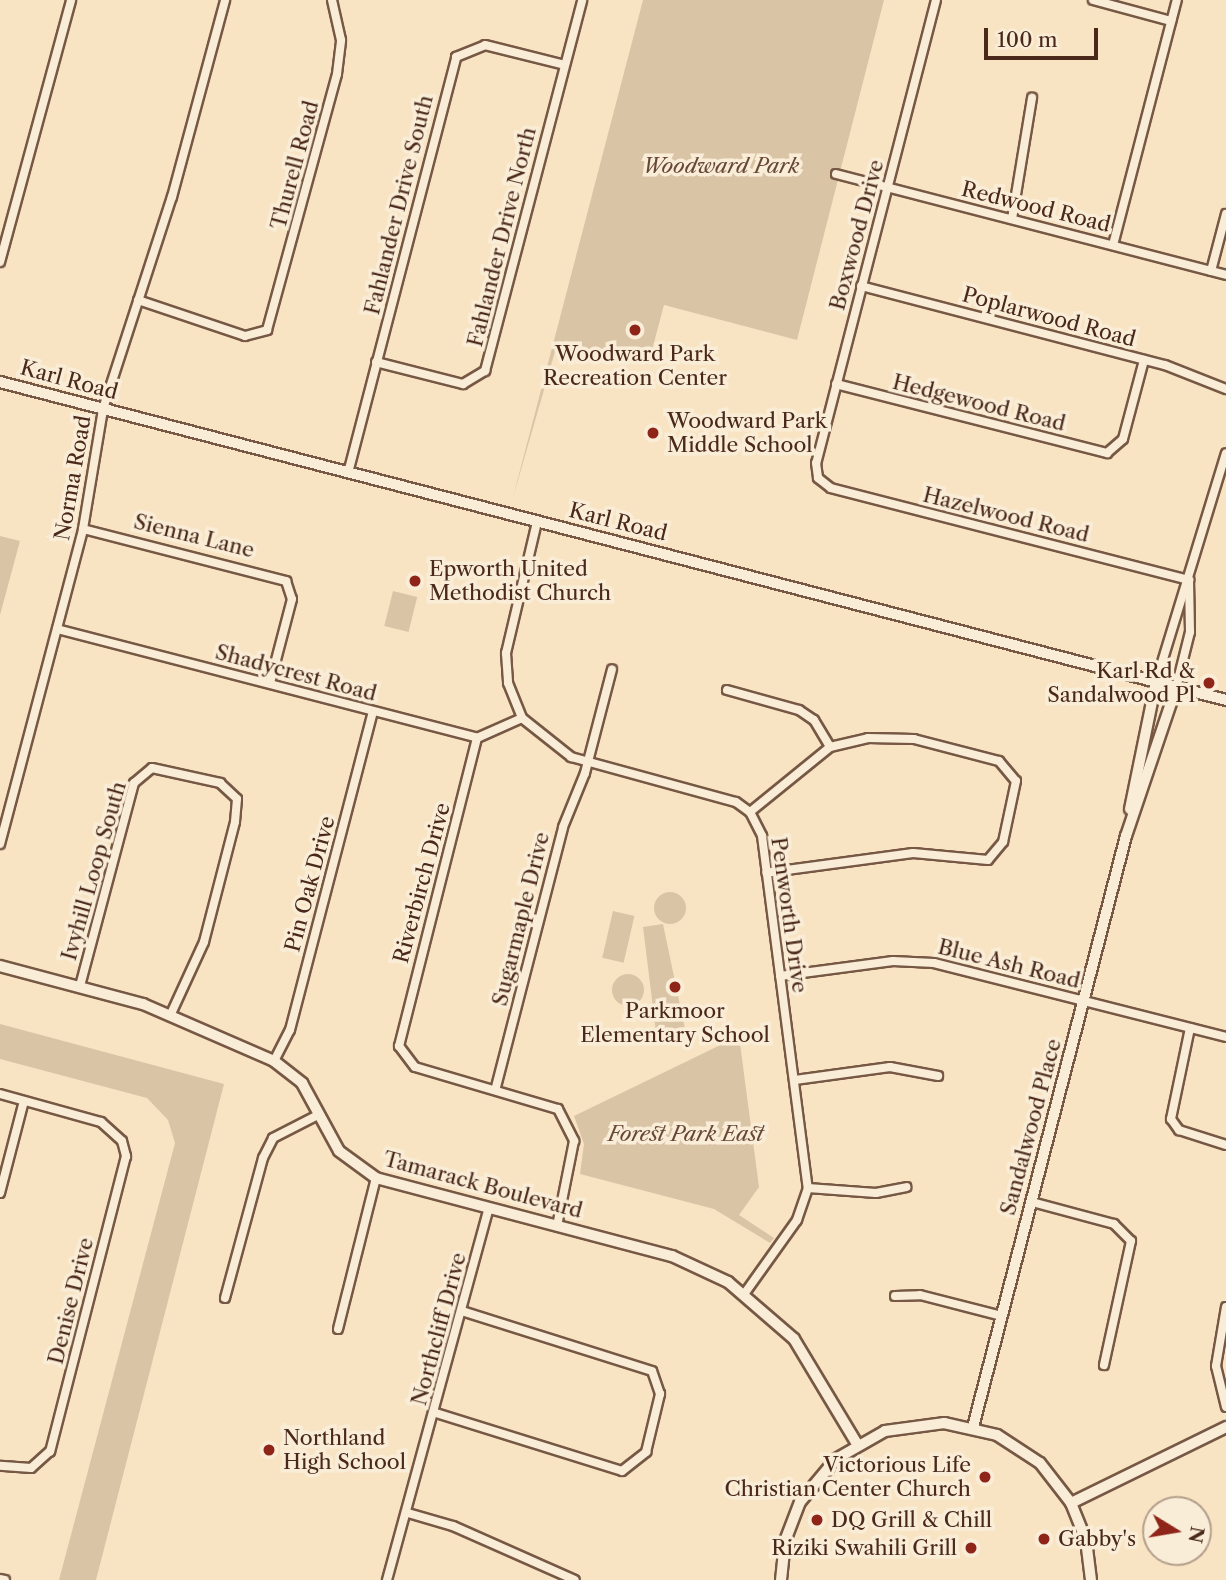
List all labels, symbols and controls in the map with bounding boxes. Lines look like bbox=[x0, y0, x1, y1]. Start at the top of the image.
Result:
scale bar bbox=[988, 14, 1102, 58]
text: 100 m bbox=[997, 27, 1058, 52]
street label: Fahlander Drive South bbox=[359, 92, 439, 318]
street label: Thurell Road bbox=[266, 98, 324, 232]
street label: Fahlander Drive North bbox=[462, 124, 542, 350]
park label: Woodward Park bbox=[643, 153, 799, 179]
street label: Boxwood Drive bbox=[825, 157, 889, 313]
street label: Redwood Road bbox=[959, 176, 1113, 238]
street label: Poplarwood Road bbox=[960, 282, 1138, 352]
marker: Woodward Park Recreation Center bbox=[627, 322, 643, 338]
place label: Woodward Park Recreation Center bbox=[543, 341, 727, 391]
street label: Karl Road bbox=[17, 355, 121, 405]
street label: Hedgewood Road bbox=[890, 369, 1068, 437]
place label: Woodward Park Middle School bbox=[667, 408, 827, 458]
street label: Norma Road bbox=[50, 413, 96, 543]
marker: Woodward Park Middle School bbox=[645, 425, 661, 441]
street label: Hazelwood Road bbox=[920, 482, 1092, 548]
street label: Karl Road bbox=[566, 498, 670, 546]
street label: Sienna Lane bbox=[131, 509, 257, 563]
place label: Epworth United Methodist Church bbox=[429, 556, 611, 606]
marker: Epworth United Methodist Church bbox=[407, 573, 423, 589]
street label: Shadycrest Road bbox=[213, 639, 379, 707]
place label: Karl Rd & Sandalwood Pl bbox=[1047, 658, 1195, 708]
marker: Karl Rd & Sandalwood Pl bbox=[1201, 675, 1217, 691]
street label: Ivyhill Loop South bbox=[56, 779, 132, 963]
street label: Riverbirch Drive bbox=[388, 800, 456, 966]
street label: Pin Oak Drive bbox=[280, 813, 340, 955]
street label: Sugarmaple Drive bbox=[487, 830, 555, 1008]
street label: Penworth Drive bbox=[766, 836, 812, 994]
street label: Blue Ash Road bbox=[935, 934, 1083, 994]
marker: Parkmoor Elementary School bbox=[667, 979, 683, 995]
place label: Parkmoor Elementary School bbox=[580, 998, 770, 1048]
street label: Sandalwood Place bbox=[995, 1036, 1067, 1218]
park label: Forest Park East bbox=[608, 1121, 764, 1147]
street label: Tamarack Boulevard bbox=[381, 1146, 585, 1224]
street label: Denise Drive bbox=[43, 1235, 99, 1367]
street label: Northcliff Drive bbox=[406, 1250, 472, 1408]
place label: Northland High School bbox=[283, 1425, 406, 1475]
marker: Northland High School bbox=[261, 1442, 277, 1458]
place label: Victorious Life Christian Center Church bbox=[724, 1452, 971, 1502]
marker: Victorious Life Christian Center Church bbox=[977, 1469, 993, 1485]
north arrow bbox=[1142, 1496, 1212, 1566]
place label: DQ Grill & Chill bbox=[831, 1507, 992, 1533]
marker: DQ Grill & Chill bbox=[809, 1512, 825, 1528]
text: N bbox=[1183, 1524, 1209, 1545]
place label: Gabby's bbox=[1058, 1526, 1136, 1552]
marker: Gabby's bbox=[1036, 1531, 1052, 1547]
place label: Riziki Swahili Grill bbox=[771, 1535, 957, 1561]
marker: Riziki Swahili Grill bbox=[963, 1540, 979, 1556]

